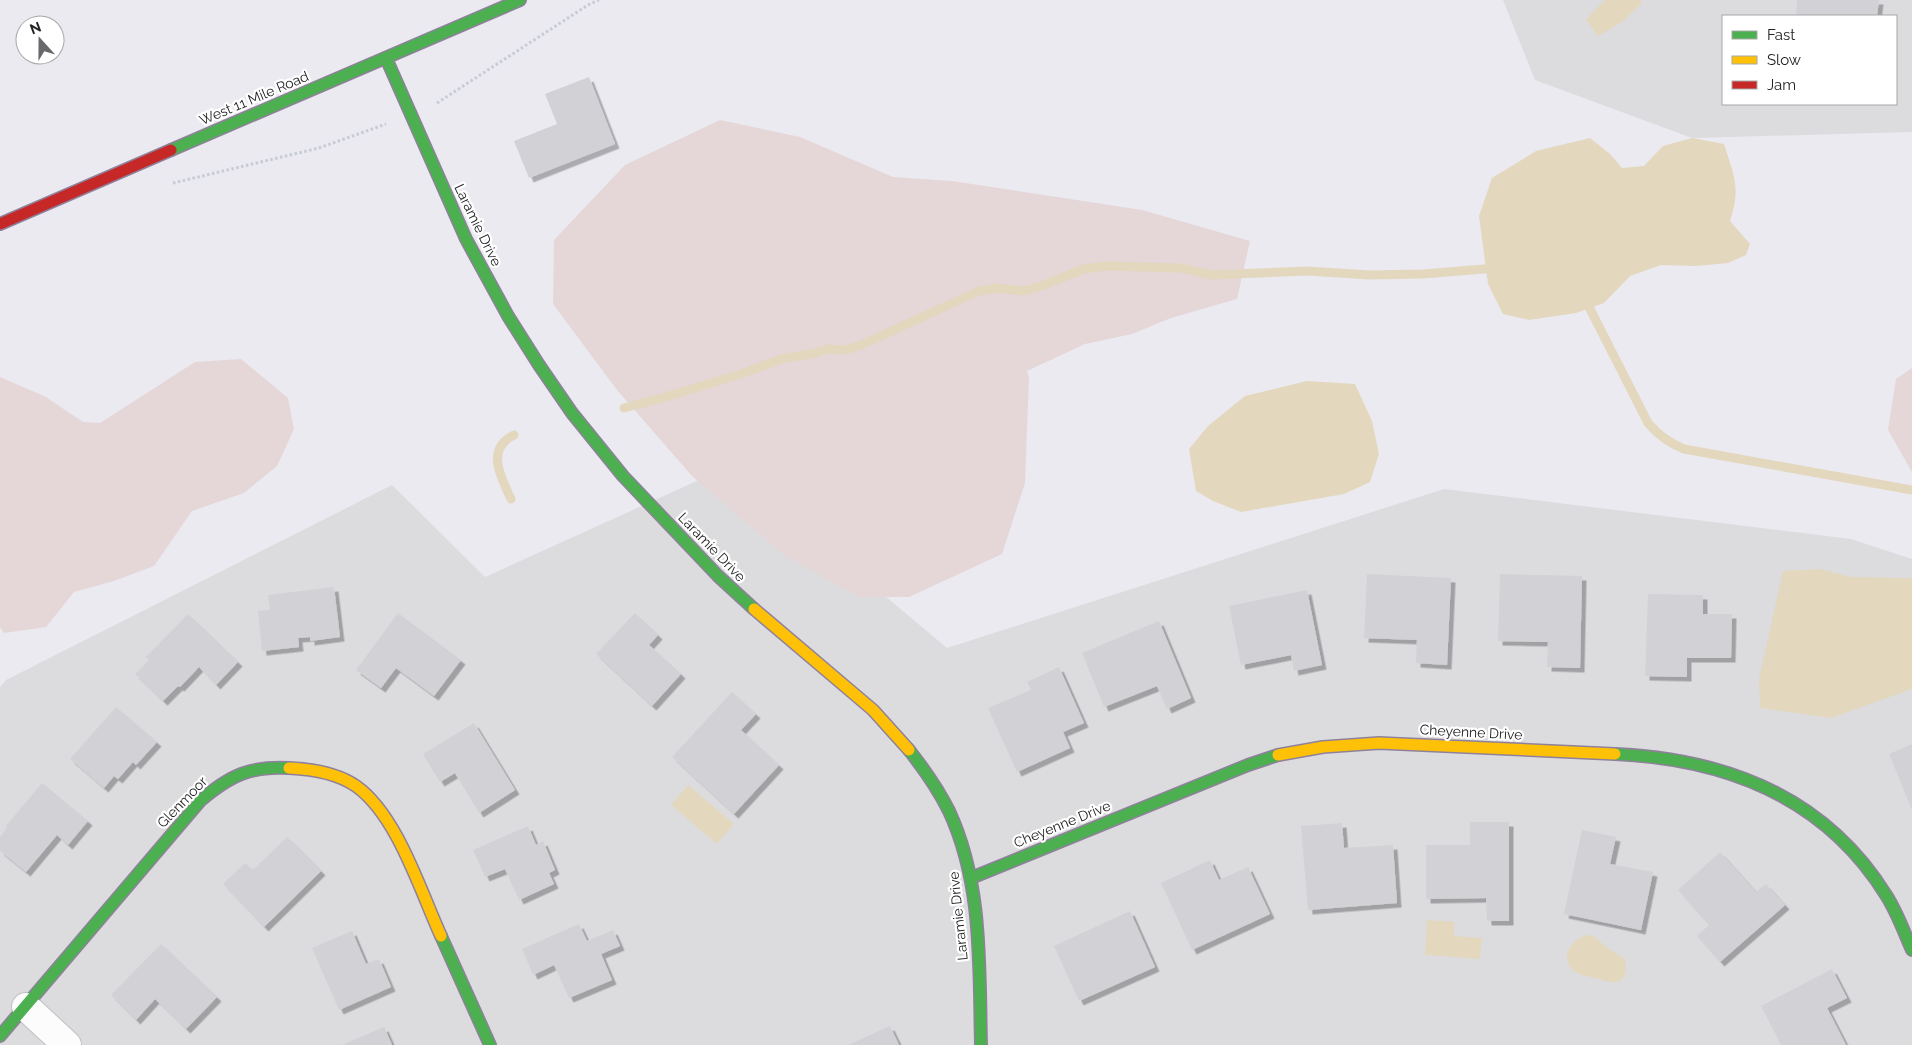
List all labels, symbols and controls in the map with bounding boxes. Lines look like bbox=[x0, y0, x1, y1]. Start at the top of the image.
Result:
north arrow bbox=[15, 15, 65, 65]
legend bbox=[1722, 15, 1897, 105]
text: N bbox=[27, 18, 43, 37]
text: Fast bbox=[1767, 26, 1795, 44]
text: Slow bbox=[1767, 51, 1801, 69]
street label: West 11 Mile Road bbox=[197, 68, 311, 128]
text: Jam bbox=[1767, 76, 1796, 94]
street label: Laramie Drive bbox=[451, 181, 505, 269]
street label: Laramie Drive bbox=[675, 509, 749, 585]
street label: Cheyenne Drive bbox=[1419, 721, 1523, 743]
street label: Glenmoor bbox=[154, 773, 210, 831]
street label: Cheyenne Drive bbox=[1011, 797, 1113, 851]
street label: Laramie Drive bbox=[945, 871, 971, 961]

